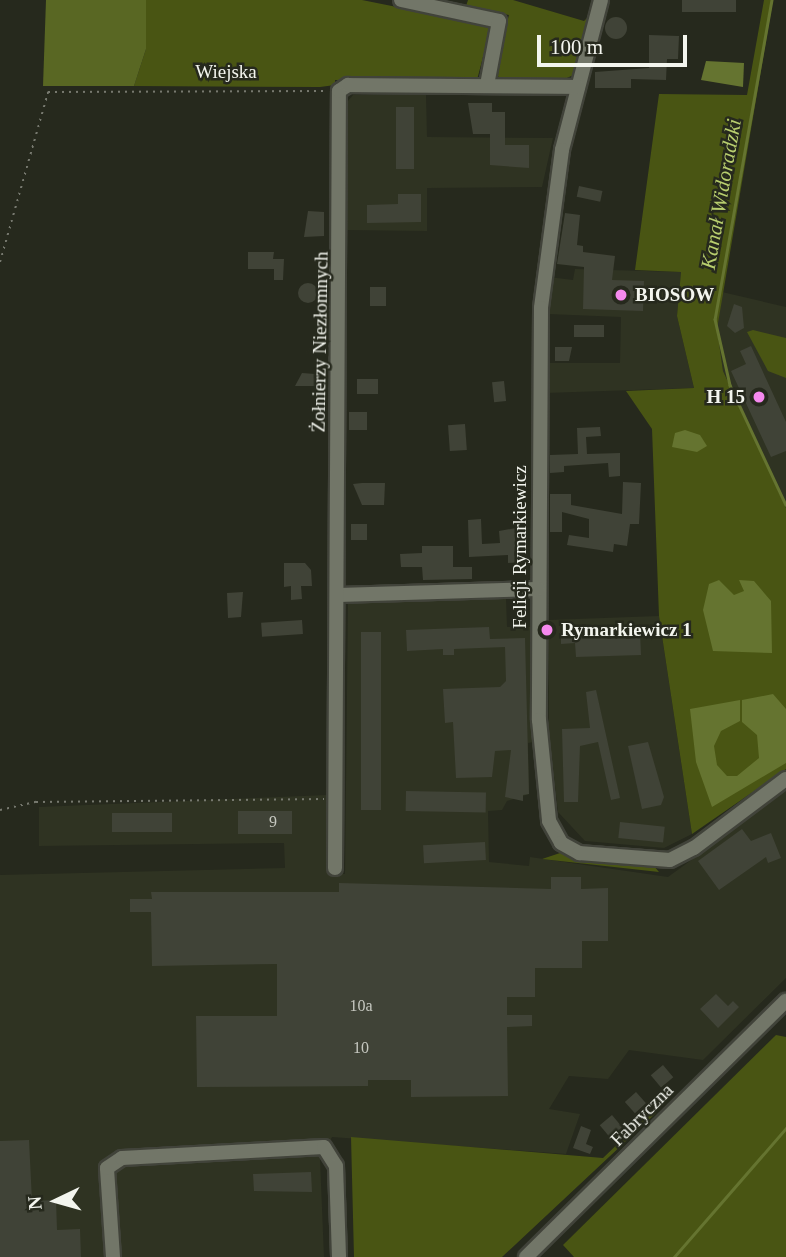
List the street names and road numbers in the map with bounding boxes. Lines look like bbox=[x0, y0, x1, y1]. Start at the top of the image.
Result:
street label: Wiejska bbox=[195, 61, 257, 83]
street label: Żołnierzy Niezłomnych bbox=[307, 251, 333, 433]
street label: Felicji Rymarkiewicz bbox=[509, 465, 531, 629]
street label: Fabryczna bbox=[606, 1079, 678, 1151]

